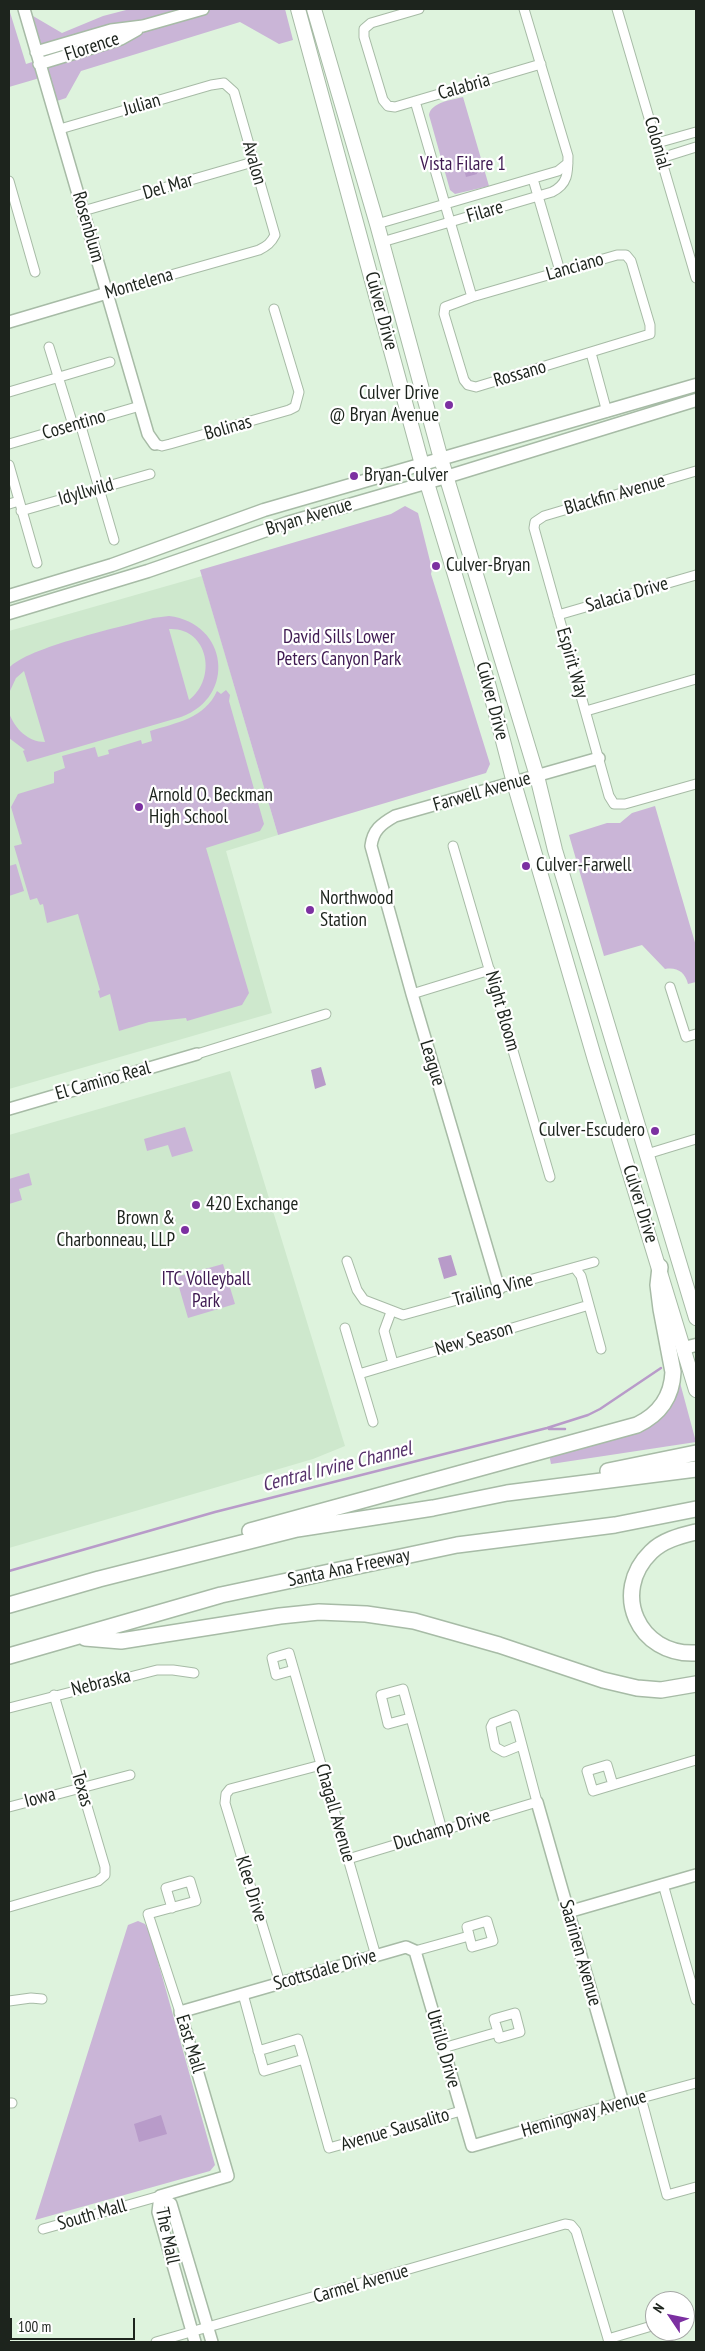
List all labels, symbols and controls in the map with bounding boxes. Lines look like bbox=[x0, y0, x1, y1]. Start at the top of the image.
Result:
street label: Florence bbox=[62, 27, 122, 67]
street label: Calabria bbox=[435, 69, 493, 105]
street label: Julian bbox=[121, 89, 163, 121]
street label: Colonial bbox=[639, 114, 675, 172]
street label: Avalon bbox=[237, 139, 271, 187]
park label: Vista Filare 1 bbox=[420, 154, 506, 176]
street label: Del Mar bbox=[140, 169, 196, 205]
street label: Rosenblum bbox=[67, 189, 109, 265]
street label: Filare bbox=[464, 196, 506, 228]
street label: Lanciano bbox=[544, 248, 606, 286]
street label: Montelena bbox=[102, 263, 176, 305]
street label: Culver Drive bbox=[360, 269, 402, 353]
street label: Rossano bbox=[491, 356, 549, 392]
place label: Culver Drive @ Bryan Avenue bbox=[329, 383, 439, 427]
marker: Culver Drive @ Bryan Avenue bbox=[443, 399, 455, 411]
street label: Cosentino bbox=[40, 405, 108, 445]
street label: Bolinas bbox=[202, 410, 254, 446]
place label: Bryan-Culver bbox=[364, 465, 448, 487]
marker: Bryan-Culver bbox=[348, 470, 360, 482]
street label: Blackfin Avenue bbox=[562, 470, 668, 520]
street label: Idyllwild bbox=[56, 473, 116, 511]
street label: Bryan Avenue bbox=[263, 493, 355, 541]
place label: Culver-Bryan bbox=[446, 555, 530, 577]
marker: Culver-Bryan bbox=[430, 560, 442, 572]
street label: Salacia Drive bbox=[583, 572, 671, 618]
street label: Espirit Way bbox=[551, 625, 593, 701]
park label: David Sills Lower Peters Canyon Park bbox=[277, 627, 401, 671]
street label: Culver Drive bbox=[471, 659, 513, 743]
street label: Farwell Avenue bbox=[431, 767, 533, 817]
place label: Arnold O. Beckman High School bbox=[149, 785, 273, 829]
marker: Arnold O. Beckman High School bbox=[133, 801, 145, 813]
place label: Culver-Farwell bbox=[536, 855, 631, 877]
marker: Culver-Farwell bbox=[520, 860, 532, 872]
place label: Northwood Station bbox=[320, 888, 393, 932]
marker: Northwood Station bbox=[304, 904, 316, 916]
street label: Night Bloom bbox=[480, 968, 524, 1054]
street label: League bbox=[414, 1037, 450, 1089]
street label: El Camino Real bbox=[53, 1057, 153, 1105]
place label: Culver-Escudero bbox=[539, 1120, 645, 1142]
marker: Culver-Escudero bbox=[649, 1125, 661, 1137]
street label: Culver Drive bbox=[617, 1162, 663, 1246]
place label: 420 Exchange bbox=[206, 1194, 298, 1216]
marker: 420 Exchange bbox=[190, 1199, 202, 1211]
place label: Brown & Charbonneau, LLP bbox=[56, 1208, 175, 1252]
marker: Brown & Charbonneau, LLP bbox=[179, 1224, 191, 1236]
street label: Trailing Vine bbox=[450, 1268, 536, 1312]
park label: ITC Volleyball Park bbox=[161, 1269, 251, 1313]
street label: New Season bbox=[433, 1317, 515, 1361]
water label: Central Irvine Channel bbox=[260, 1437, 414, 1497]
street label: Santa Ana Freeway bbox=[286, 1544, 412, 1592]
street label: Nebraska bbox=[69, 1665, 133, 1701]
street label: Chagall Avenue bbox=[310, 1761, 360, 1865]
street label: Texas bbox=[66, 1769, 98, 1809]
street label: Iowa bbox=[22, 1783, 58, 1813]
street label: Duchamp Drive bbox=[391, 1804, 493, 1856]
street label: Klee Drive bbox=[230, 1853, 272, 1925]
street label: Saarinen Avenue bbox=[554, 1897, 606, 2009]
street label: Scottsdale Drive bbox=[271, 1944, 379, 1996]
street label: Utrillo Drive bbox=[421, 2007, 465, 2091]
street label: East Mall bbox=[170, 2012, 210, 2076]
street label: Hemingway Avenue bbox=[519, 2085, 649, 2143]
street label: Avenue Sausalito bbox=[338, 2104, 452, 2156]
street label: South Mall bbox=[55, 2194, 129, 2236]
street label: The Mall bbox=[150, 2206, 184, 2266]
street label: Carmel Avenue bbox=[311, 2260, 411, 2308]
north arrow bbox=[645, 2291, 695, 2341]
text: N bbox=[649, 2300, 668, 2316]
scale bar bbox=[12, 2308, 138, 2340]
text: 100 m bbox=[18, 2317, 51, 2336]

